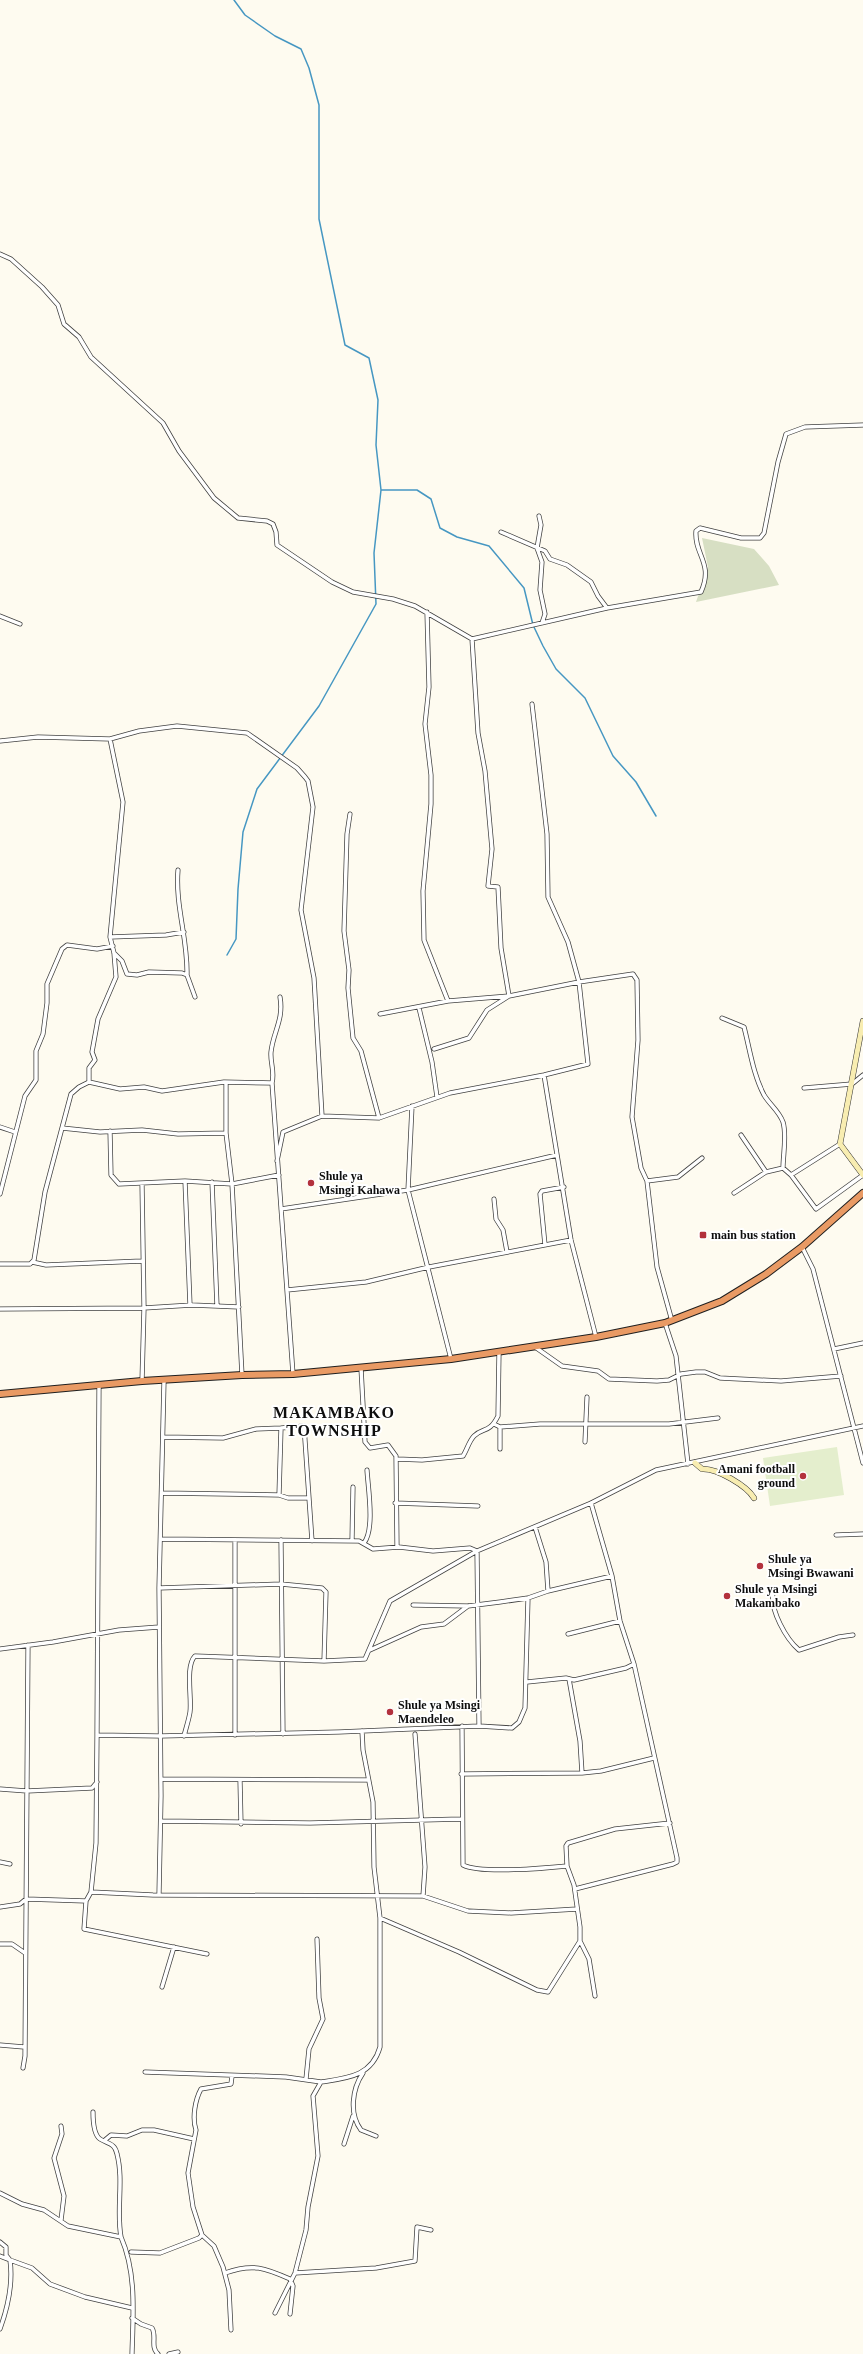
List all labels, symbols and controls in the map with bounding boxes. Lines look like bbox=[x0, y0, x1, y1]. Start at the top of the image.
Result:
place label: Shule ya Msingi Kahawa bbox=[319, 1169, 400, 1197]
marker: Shule ya Msingi Kahawa bbox=[306, 1178, 316, 1188]
place label: main bus station bbox=[711, 1228, 796, 1242]
marker: main bus station bbox=[698, 1230, 708, 1240]
district label: MAKAMBAKO TOWNSHIP bbox=[273, 1404, 395, 1439]
place label: Amani football ground bbox=[718, 1462, 796, 1490]
marker: Amani football ground bbox=[798, 1471, 808, 1481]
place label: Shule ya Msingi Bwawani bbox=[768, 1552, 854, 1580]
marker: Shule ya Msingi Bwawani bbox=[755, 1561, 765, 1571]
place label: Shule ya Msingi Makambako bbox=[735, 1582, 818, 1610]
marker: Shule ya Msingi Makambako bbox=[722, 1591, 732, 1601]
place label: Shule ya Msingi Maendeleo bbox=[398, 1698, 481, 1726]
marker: Shule ya Msingi Maendeleo bbox=[385, 1707, 395, 1717]

